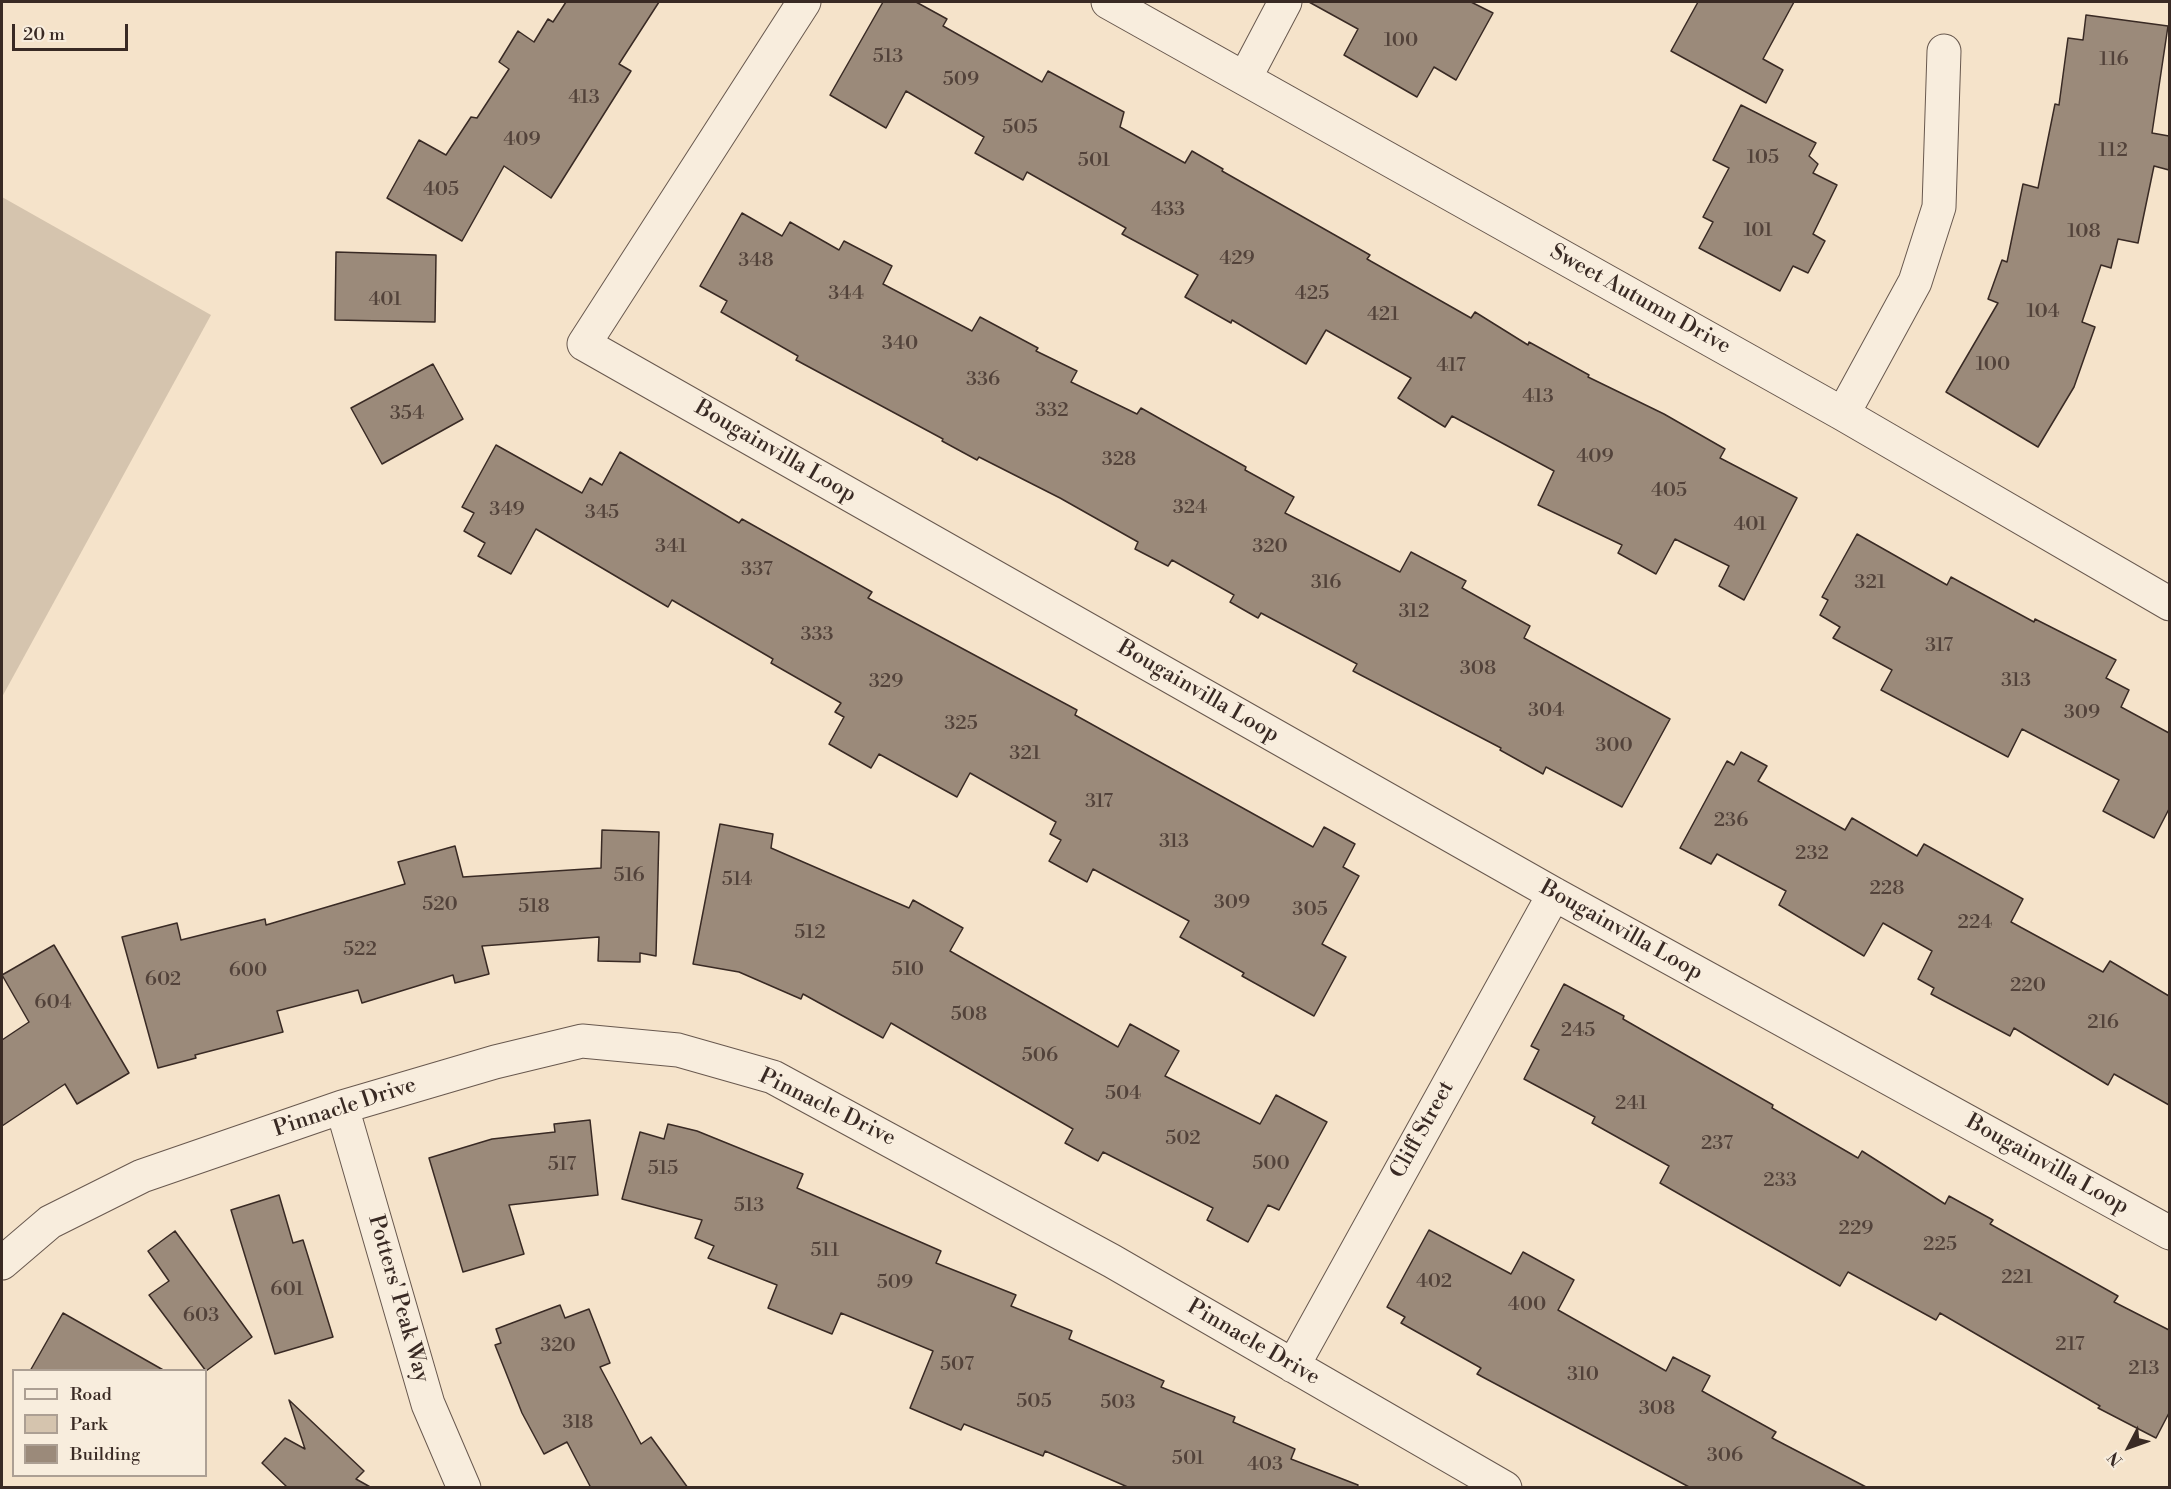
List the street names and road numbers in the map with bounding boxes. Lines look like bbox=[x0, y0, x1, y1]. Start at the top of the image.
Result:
street label: Sweet Autumn Drive bbox=[1545, 239, 1735, 361]
street label: Bougainvilla Loop bbox=[690, 395, 860, 509]
street label: Bougainvilla Loop bbox=[1113, 635, 1283, 749]
street label: Bougainvilla Loop bbox=[1535, 875, 1707, 987]
street label: Pinnacle Drive bbox=[754, 1064, 900, 1152]
street label: Pinnacle Drive bbox=[270, 1072, 420, 1144]
street label: Cliff Street bbox=[1385, 1077, 1461, 1183]
street label: Bougainvilla Loop bbox=[1961, 1109, 2133, 1221]
street label: Potters' Peak Way bbox=[361, 1212, 435, 1386]
street label: Pinnacle Drive bbox=[1182, 1294, 1324, 1392]

